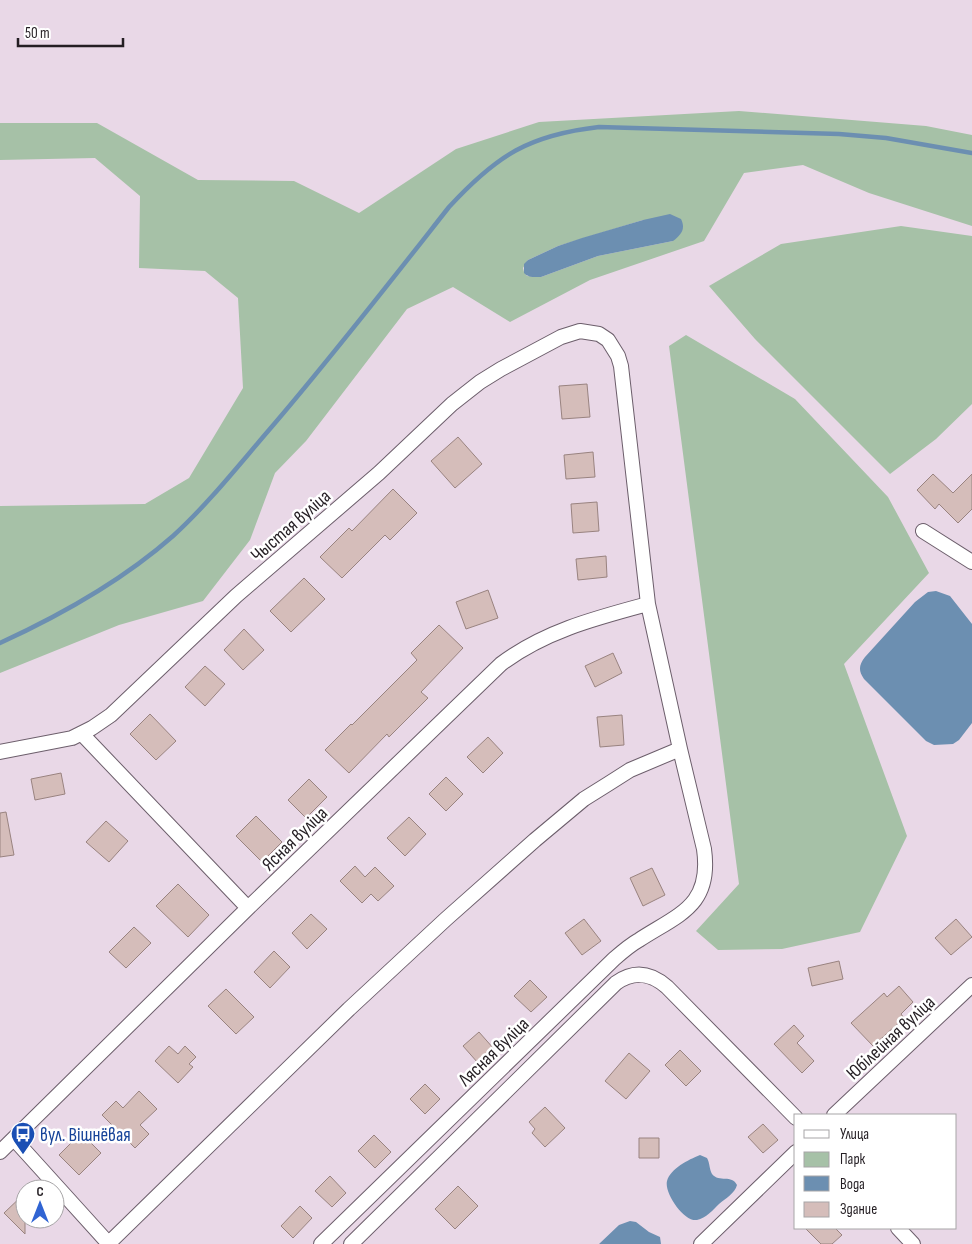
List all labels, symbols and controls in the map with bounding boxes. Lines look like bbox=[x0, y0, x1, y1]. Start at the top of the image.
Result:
scale bar bbox=[18, 15, 122, 47]
text: 50 m bbox=[25, 24, 50, 43]
street label: Чыстая вуліца bbox=[246, 485, 336, 567]
street label: Ясная вуліца bbox=[257, 802, 333, 876]
street label: Юбілейная вуліца bbox=[842, 991, 940, 1085]
street label: Лясная вуліца bbox=[453, 1013, 534, 1092]
legend bbox=[794, 1114, 957, 1229]
bus stop icon: вул. Вішнёвая bbox=[10, 1121, 36, 1155]
place label: вул. Вішнёвая bbox=[40, 1124, 131, 1147]
text: Улица bbox=[840, 1125, 869, 1144]
text: Парк bbox=[840, 1150, 866, 1169]
text: Вода bbox=[840, 1175, 865, 1194]
north arrow bbox=[15, 1179, 65, 1229]
text: С bbox=[36, 1183, 44, 1200]
text: Здание bbox=[840, 1200, 877, 1219]

